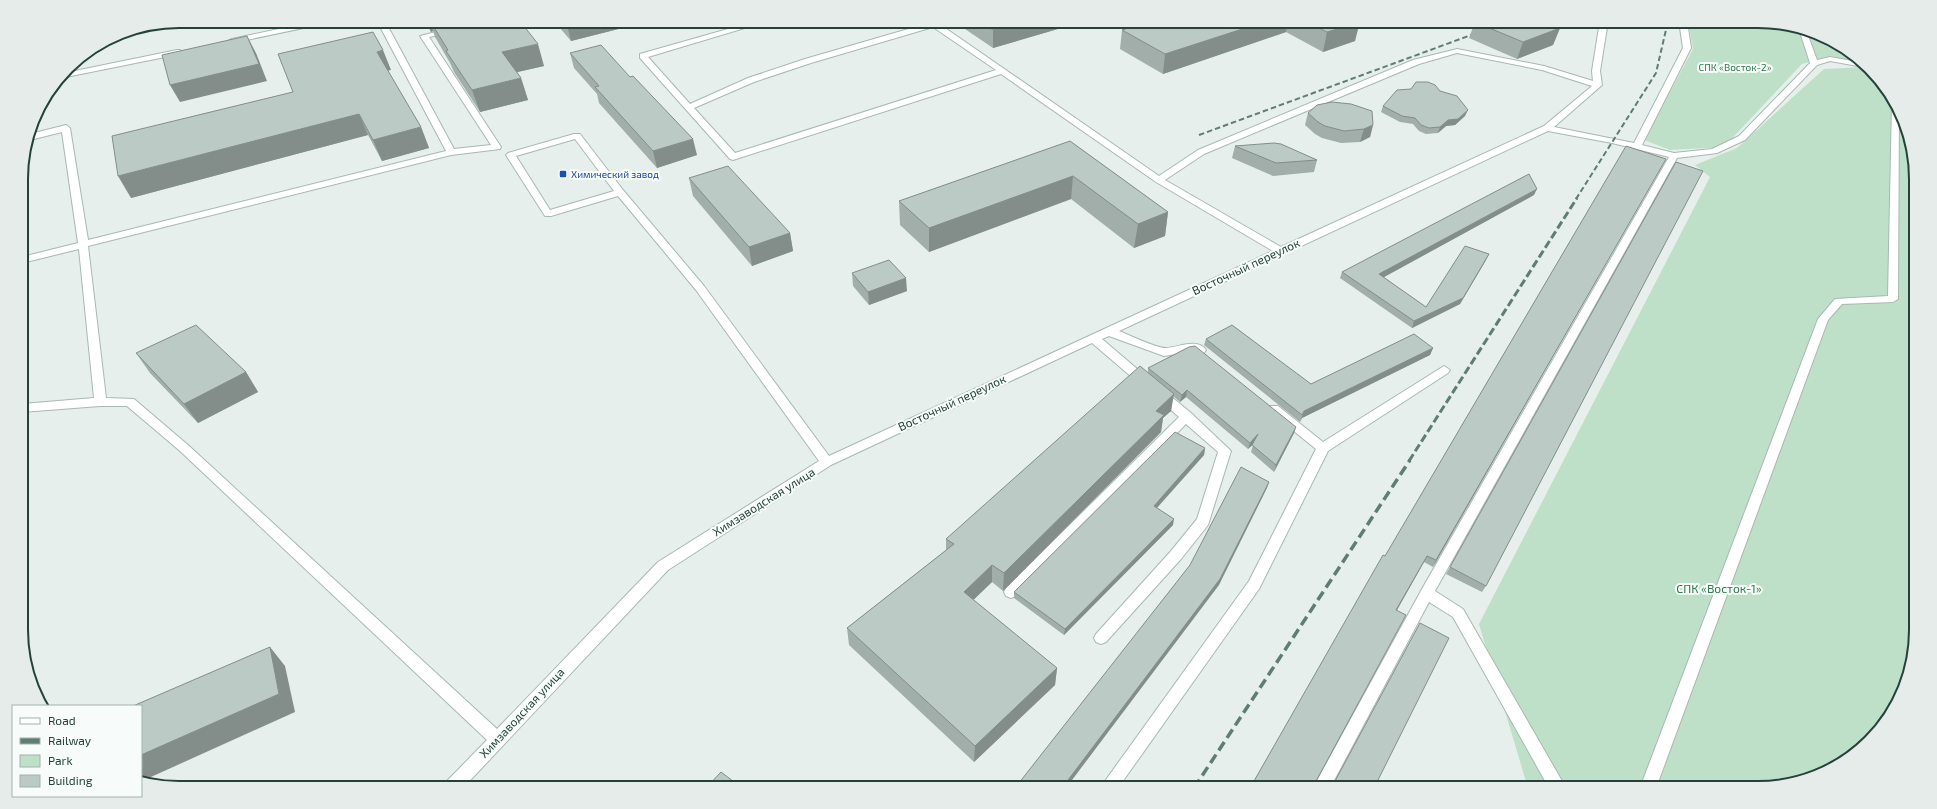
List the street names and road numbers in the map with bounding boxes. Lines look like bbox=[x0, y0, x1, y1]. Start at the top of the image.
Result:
street label: Восточный переулок bbox=[1189, 235, 1303, 298]
street label: Восточный переулок bbox=[895, 371, 1009, 434]
street label: Химзаводская улица bbox=[710, 464, 818, 539]
street label: Химзаводская улица bbox=[476, 664, 567, 761]

